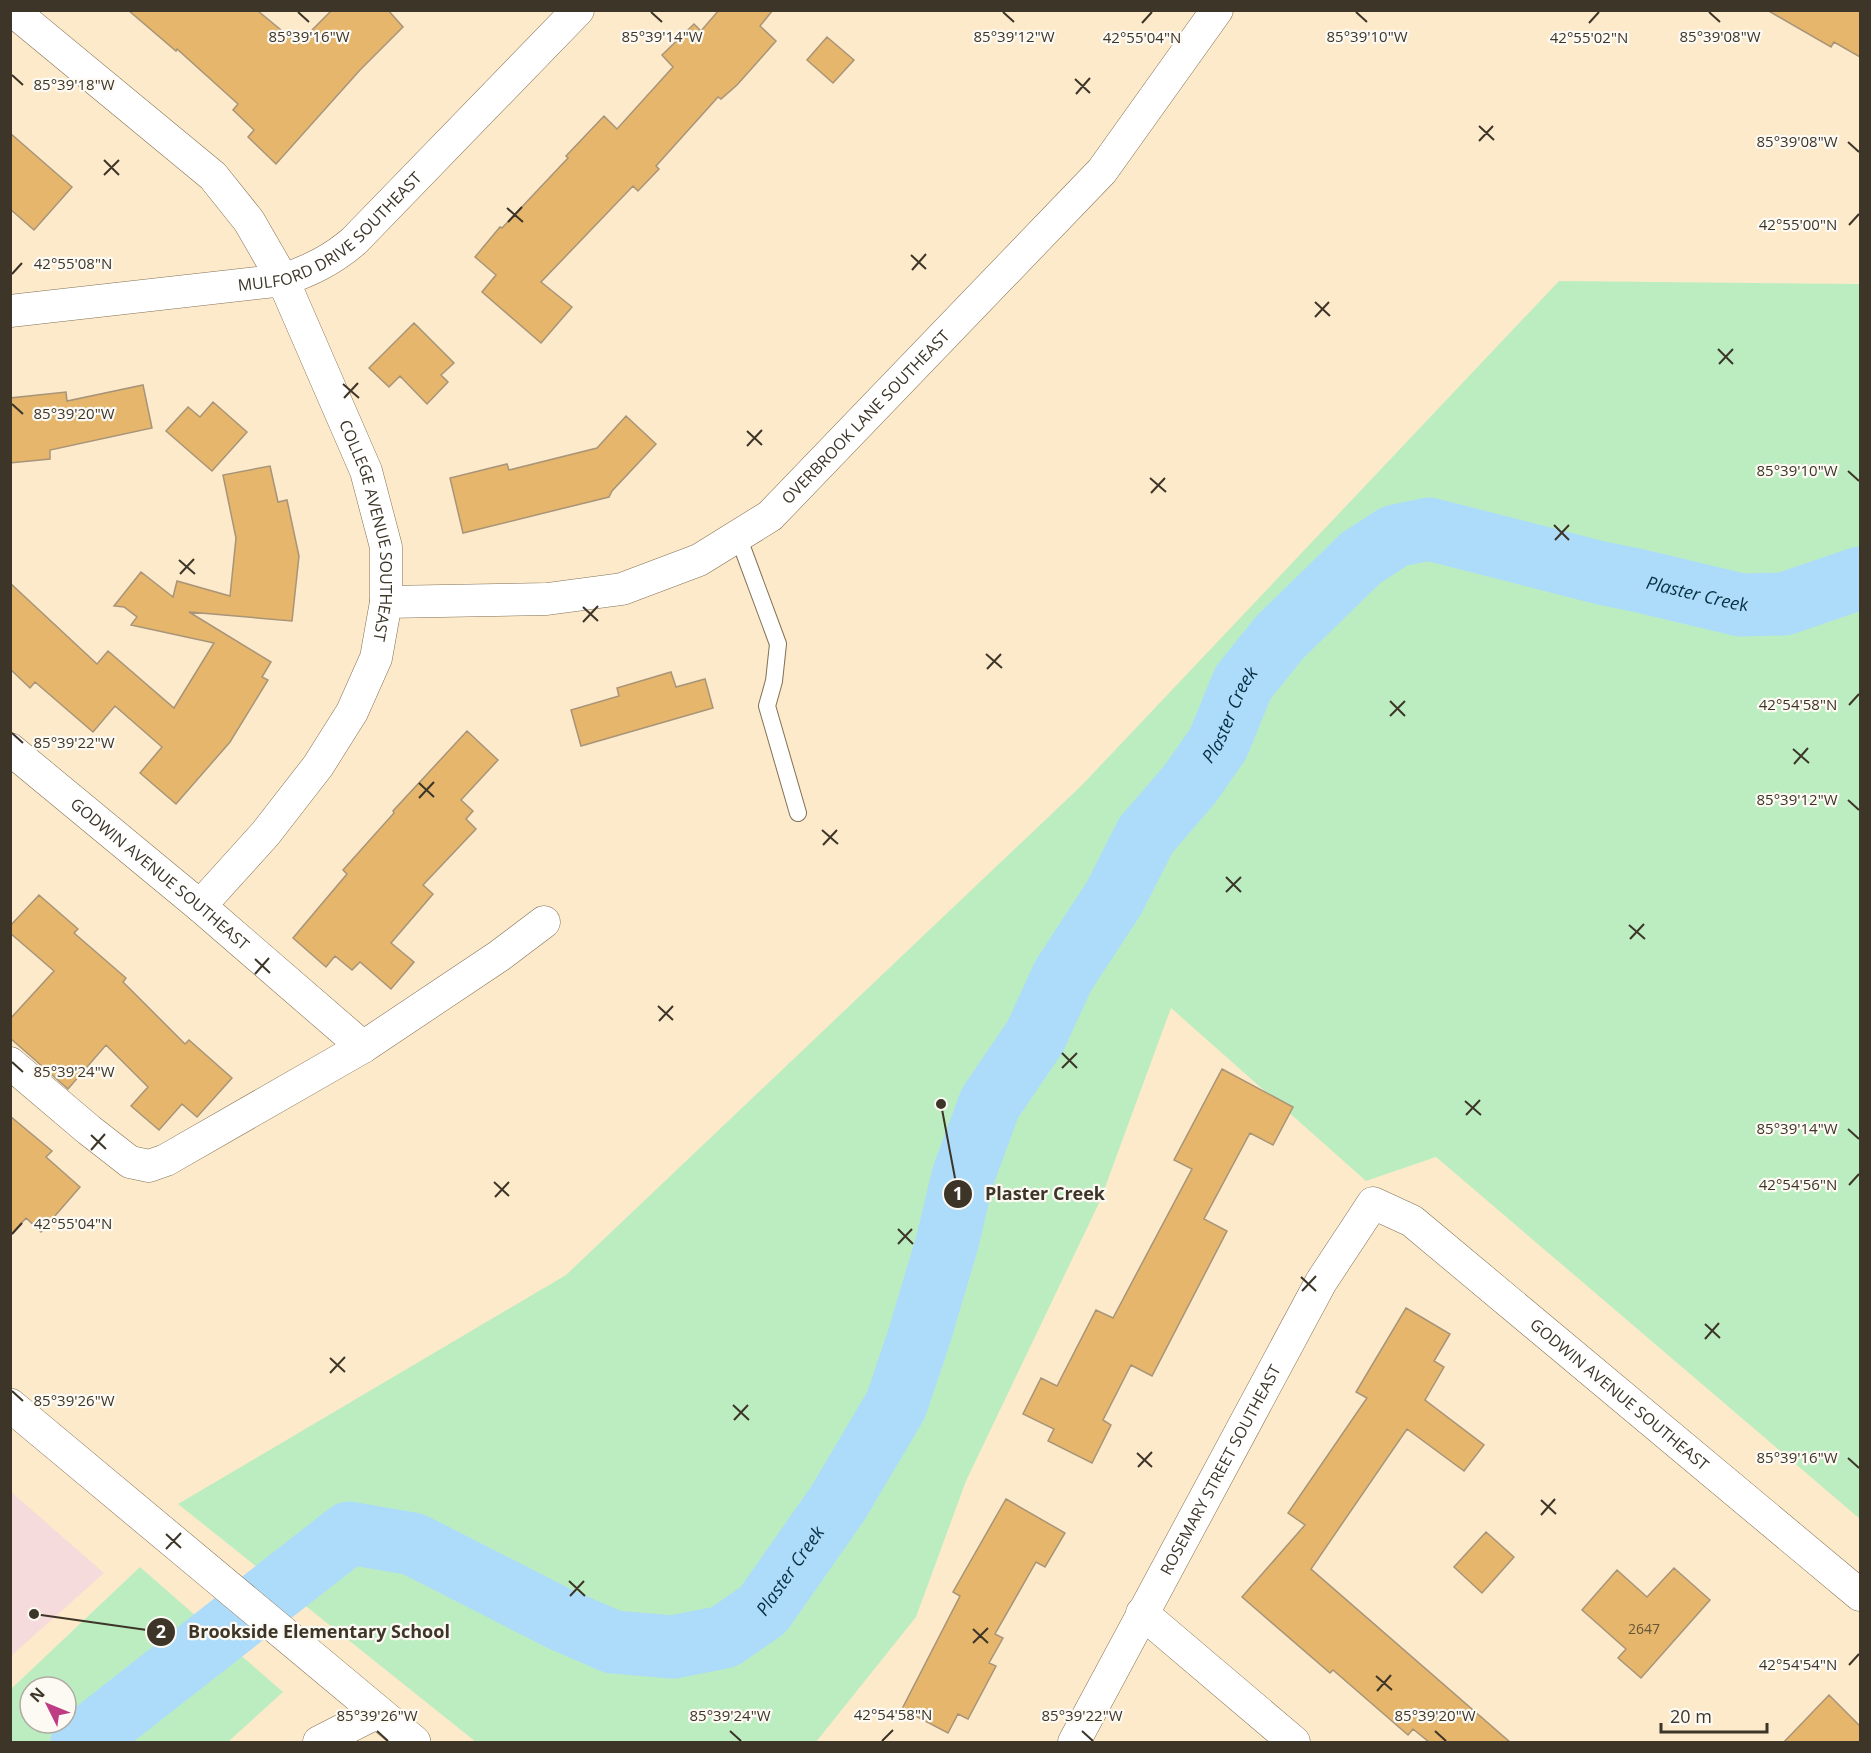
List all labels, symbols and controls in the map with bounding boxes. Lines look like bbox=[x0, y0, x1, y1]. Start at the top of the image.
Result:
text: 85°39'16"W bbox=[269, 26, 350, 46]
text: 85°39'14"W bbox=[622, 26, 703, 46]
text: 85°39'12"W bbox=[974, 26, 1055, 46]
text: 85°39'10"W bbox=[1327, 26, 1408, 46]
text: 85°39'08"W bbox=[1680, 26, 1761, 46]
text: 42°55'04"N bbox=[1103, 27, 1181, 47]
text: 42°55'02"N bbox=[1550, 27, 1628, 47]
text: 85°39'18"W bbox=[34, 74, 115, 94]
text: 85°39'08"W bbox=[1757, 131, 1838, 151]
street label: MULFORD DRIVE SOUTHEAST bbox=[237, 167, 426, 296]
text: 42°55'00"N bbox=[1759, 214, 1837, 234]
text: 42°55'08"N bbox=[34, 253, 112, 273]
street label: OVERBROOK LANE SOUTHEAST bbox=[776, 325, 954, 509]
text: 85°39'20"W bbox=[34, 403, 115, 423]
street label: COLLEGE AVENUE SOUTHEAST bbox=[334, 416, 397, 643]
text: 85°39'10"W bbox=[1757, 460, 1838, 480]
water label: Plaster Creek bbox=[1644, 570, 1749, 616]
water label: Plaster Creek bbox=[1196, 660, 1263, 767]
text: 42°54'58"N bbox=[1759, 694, 1837, 714]
text: 85°39'22"W bbox=[34, 732, 115, 752]
text: 85°39'12"W bbox=[1757, 789, 1838, 809]
street label: GODWIN AVENUE SOUTHEAST bbox=[66, 793, 254, 955]
text: 85°39'24"W bbox=[34, 1061, 115, 1081]
text: 85°39'14"W bbox=[1757, 1118, 1838, 1138]
text: 42°54'56"N bbox=[1759, 1174, 1837, 1194]
callout: Plaster Creek bbox=[943, 1176, 1117, 1212]
text: 1 bbox=[953, 1181, 963, 1205]
text: Plaster Creek bbox=[985, 1181, 1106, 1205]
text: 42°55'04"N bbox=[34, 1213, 112, 1233]
street label: GODWIN AVENUE SOUTHEAST bbox=[1526, 1313, 1714, 1475]
street label: ROSEMARY STREET SOUTHEAST bbox=[1155, 1361, 1286, 1579]
text: 85°39'26"W bbox=[34, 1390, 115, 1410]
text: 85°39'16"W bbox=[1757, 1447, 1838, 1467]
water label: Plaster Creek bbox=[750, 1520, 830, 1620]
callout: Brookside Elementary School bbox=[146, 1614, 462, 1650]
text: 2 bbox=[156, 1619, 166, 1643]
text: Brookside Elementary School bbox=[188, 1619, 450, 1643]
house number: 2647 bbox=[1628, 1619, 1660, 1638]
text: 42°54'54"N bbox=[1759, 1654, 1837, 1674]
north arrow bbox=[18, 1675, 78, 1735]
text: N bbox=[25, 1683, 50, 1707]
scale bar bbox=[1661, 1696, 1768, 1734]
text: 42°54'58"N bbox=[854, 1704, 932, 1724]
text: 20 m bbox=[1670, 1704, 1712, 1728]
text: 85°39'26"W bbox=[337, 1705, 418, 1725]
text: 85°39'24"W bbox=[690, 1705, 771, 1725]
text: 85°39'22"W bbox=[1042, 1705, 1123, 1725]
text: 85°39'20"W bbox=[1395, 1705, 1476, 1725]

